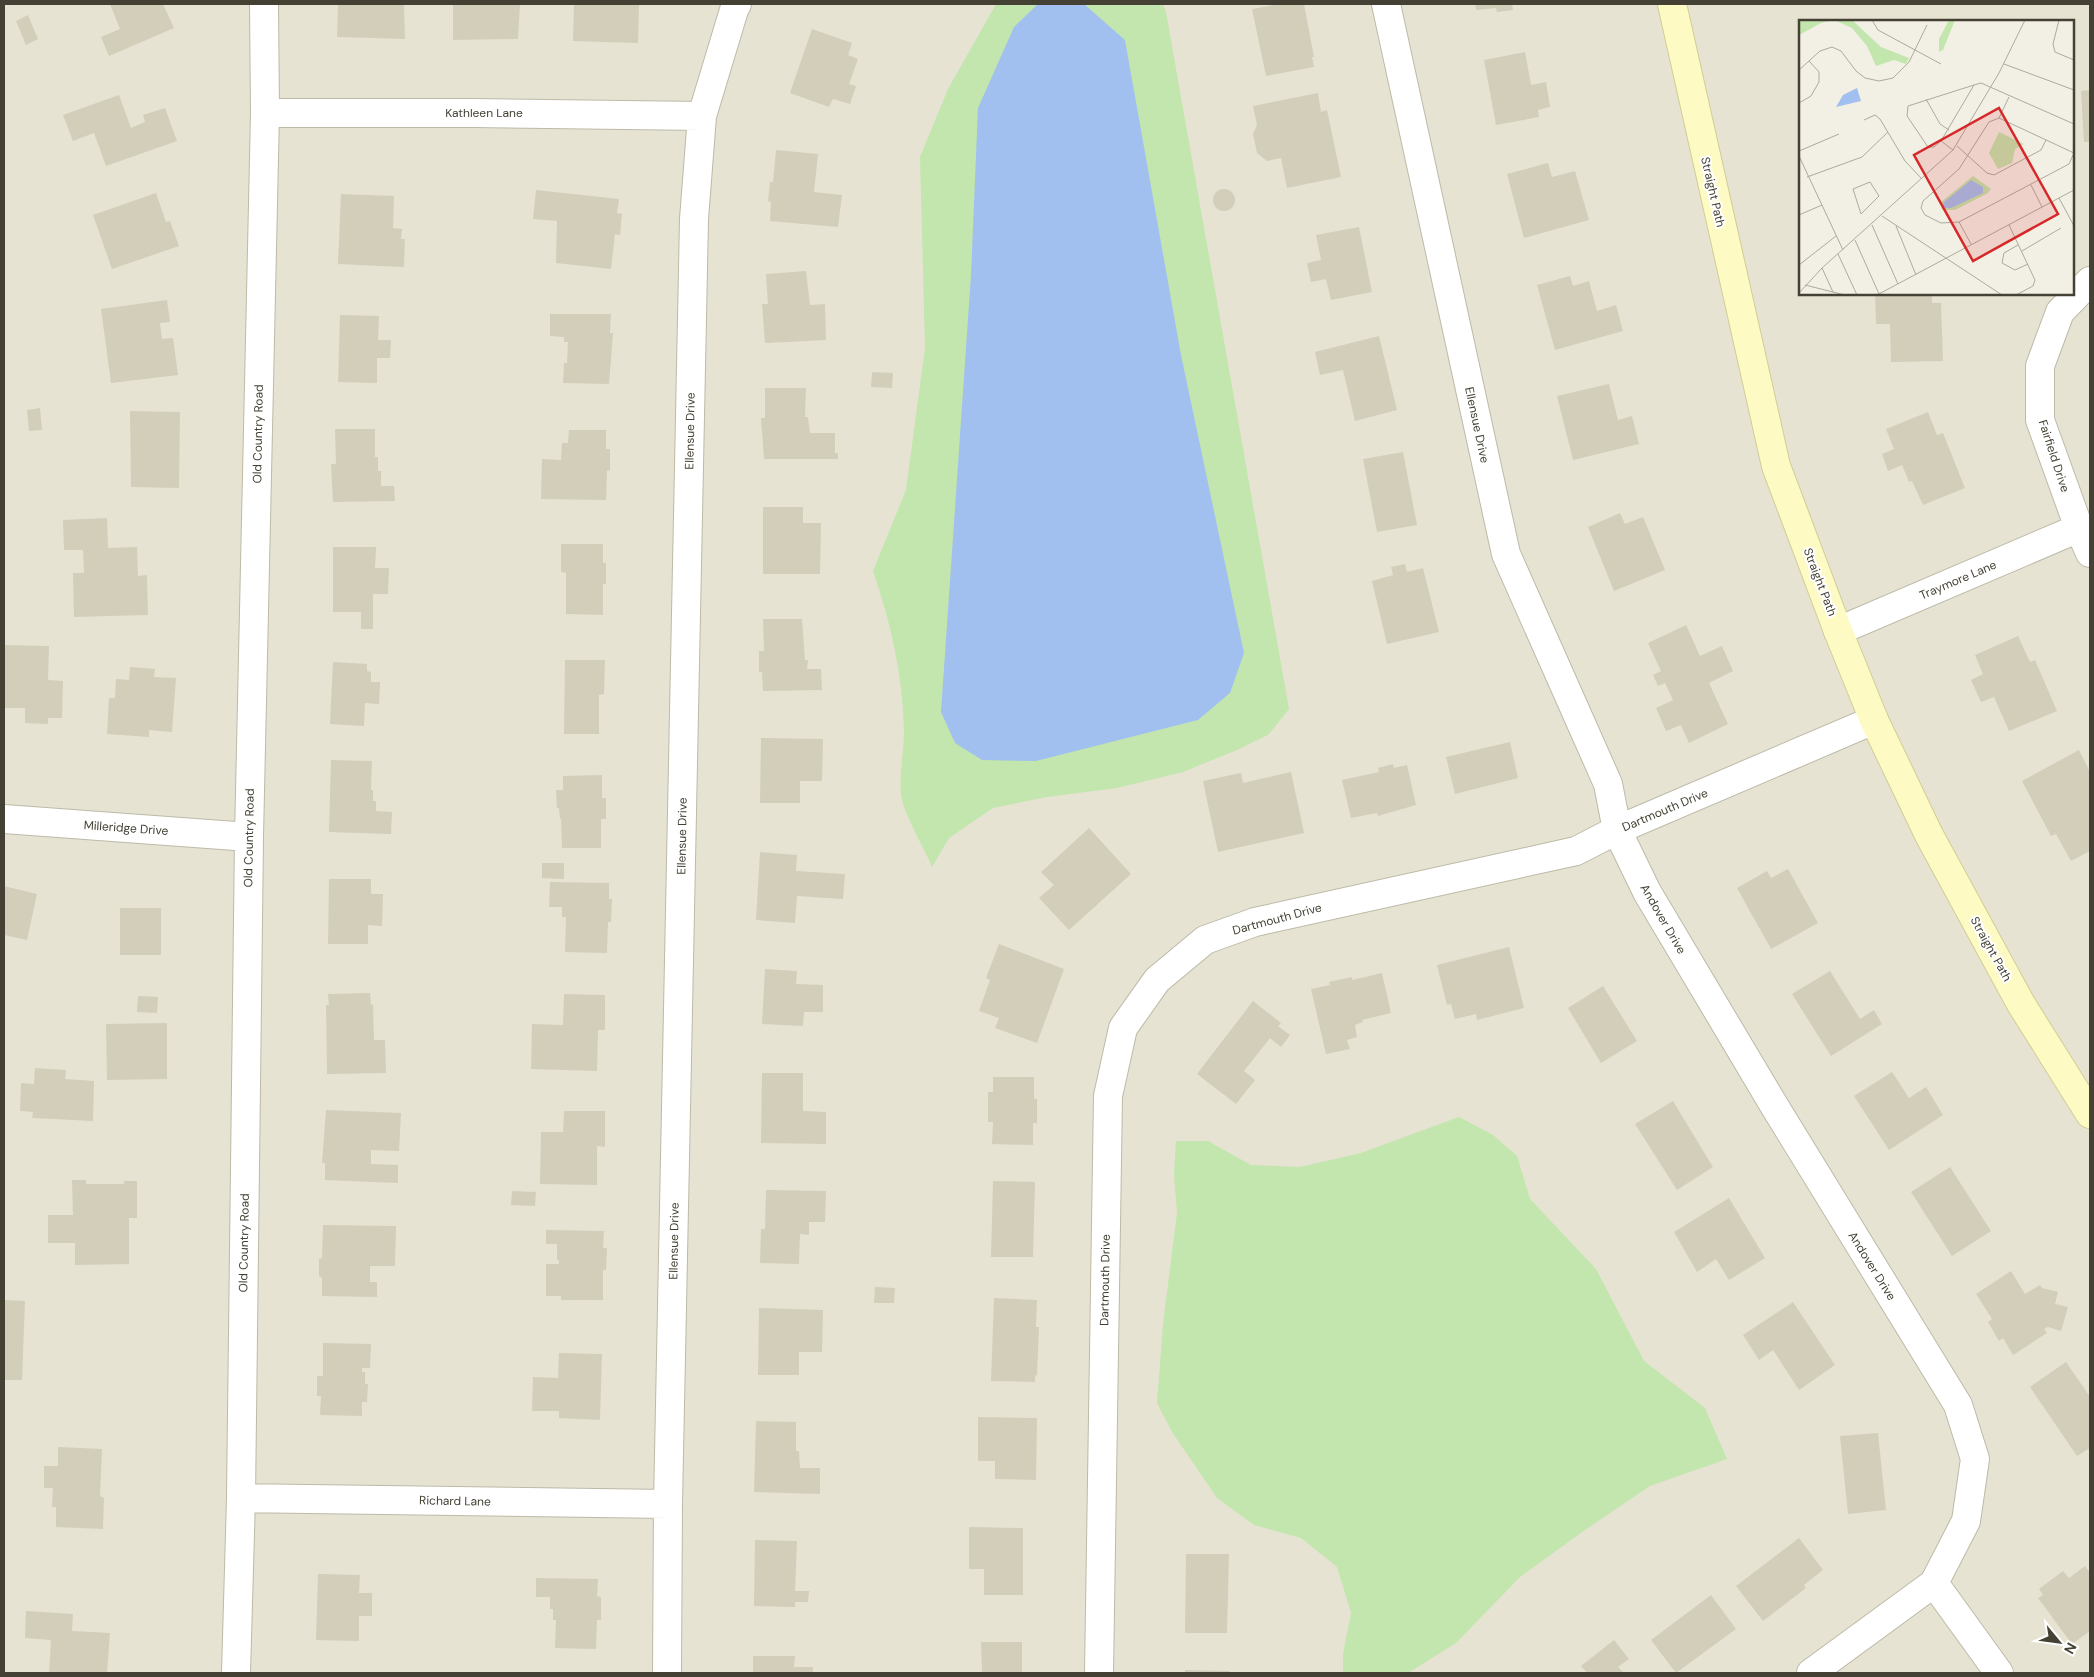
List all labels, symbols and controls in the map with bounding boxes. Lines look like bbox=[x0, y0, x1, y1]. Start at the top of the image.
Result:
inset map bbox=[1799, 20, 2074, 295]
street label: Kathleen Lane bbox=[445, 105, 523, 121]
street label: Straight Path bbox=[1697, 155, 1729, 229]
street label: Old Country Road bbox=[249, 384, 267, 484]
street label: Ellensue Drive bbox=[1461, 386, 1493, 465]
street label: Ellensue Drive bbox=[681, 392, 699, 470]
street label: Fairfield Drive bbox=[2035, 418, 2073, 494]
street label: Straight Path bbox=[1800, 546, 1840, 618]
street label: Traymore Lane bbox=[1917, 557, 1999, 603]
street label: Dartmouth Drive bbox=[1620, 785, 1711, 835]
street label: Old Country Road bbox=[240, 788, 258, 888]
street label: Ellensue Drive bbox=[673, 797, 691, 875]
street label: Milleridge Drive bbox=[83, 817, 169, 839]
street label: Andover Drive bbox=[1637, 881, 1690, 957]
street label: Dartmouth Drive bbox=[1231, 899, 1324, 939]
street label: Straight Path bbox=[1967, 914, 2015, 984]
street label: Old Country Road bbox=[235, 1193, 253, 1293]
street label: Ellensue Drive bbox=[665, 1202, 683, 1280]
street label: Andover Drive bbox=[1845, 1229, 1900, 1304]
street label: Dartmouth Drive bbox=[1096, 1234, 1114, 1326]
street label: Richard Lane bbox=[419, 1492, 491, 1510]
north arrow bbox=[2034, 1617, 2084, 1667]
text: N bbox=[2060, 1639, 2081, 1657]

